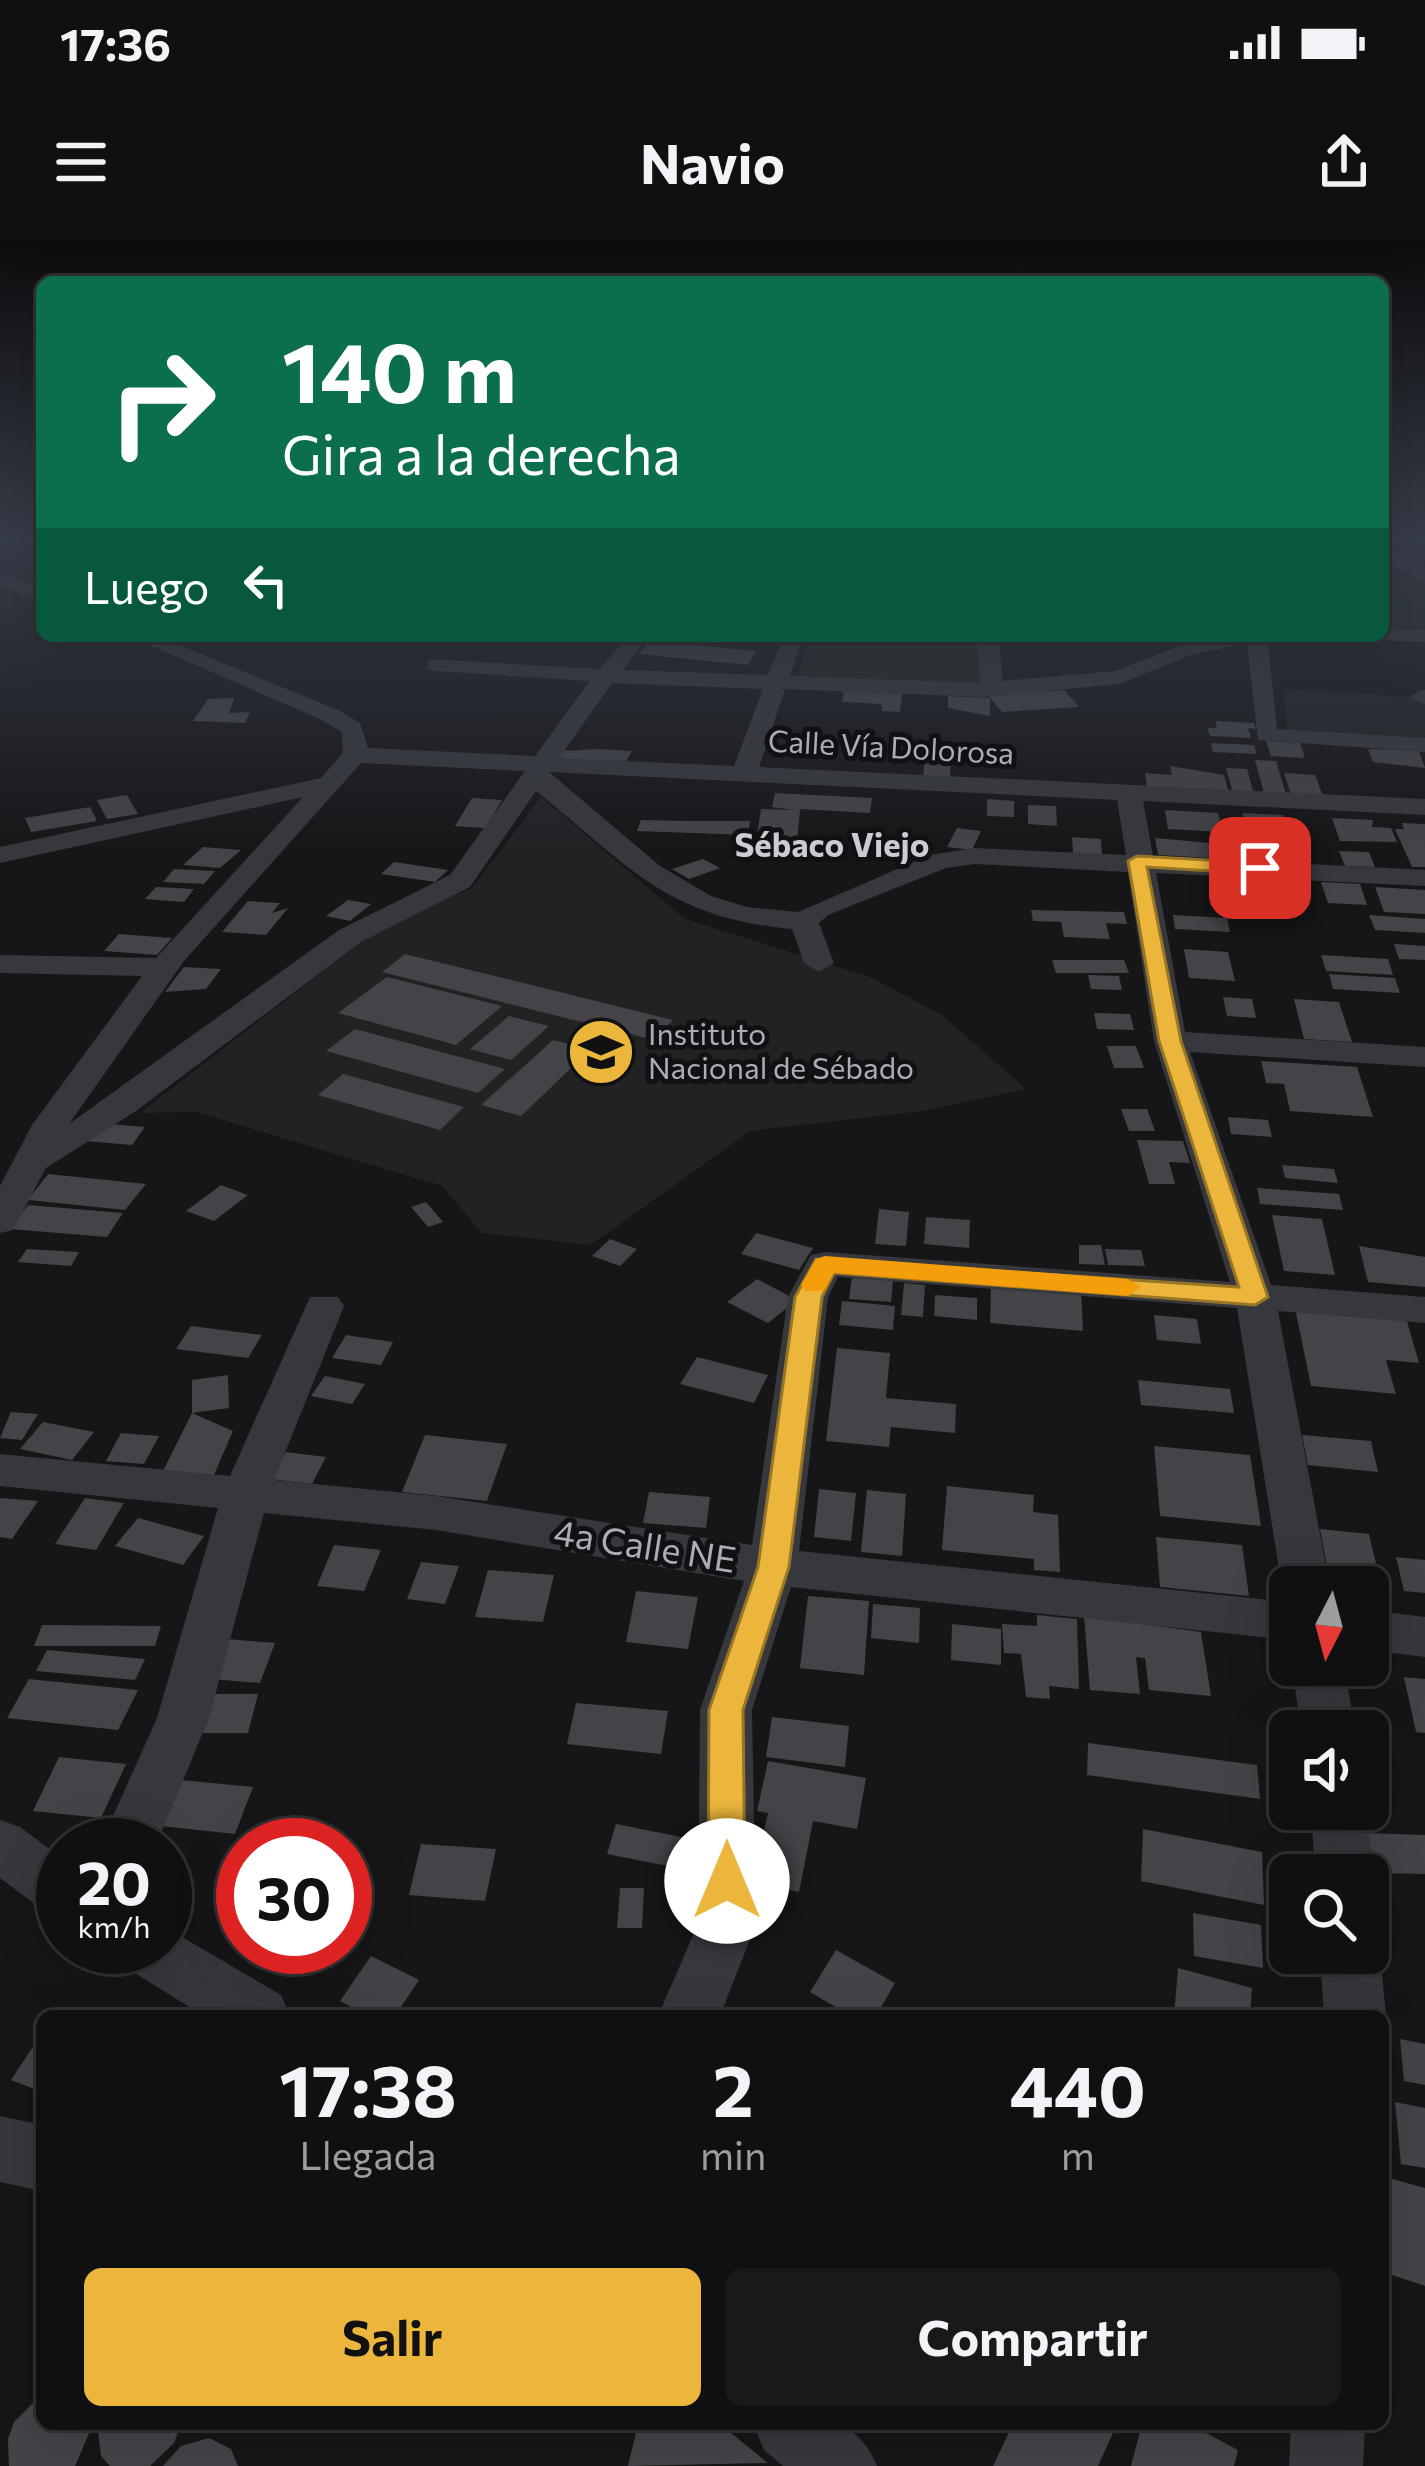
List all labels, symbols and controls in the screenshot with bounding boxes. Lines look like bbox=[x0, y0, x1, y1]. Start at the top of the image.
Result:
text: 17:36 bbox=[60, 15, 171, 70]
icon: menu bbox=[48, 129, 114, 195]
text: Navio bbox=[640, 129, 785, 195]
icon: share bbox=[1311, 129, 1377, 195]
text: 140 m bbox=[282, 318, 517, 420]
icon: right bbox=[84, 324, 240, 480]
text: Gira a la derecha bbox=[282, 420, 681, 486]
icon: left bbox=[233, 552, 299, 618]
text: Luego bbox=[84, 558, 209, 613]
street label: Calle Vía Dolorosa bbox=[767, 721, 1015, 770]
pin bbox=[1209, 817, 1311, 919]
district label: Sébaco Viejo bbox=[734, 823, 930, 864]
icon: arrive bbox=[1227, 835, 1293, 901]
place label: Instituto Nacional de Sébado bbox=[648, 1014, 914, 1085]
school or university icon: Instituto Nacional de Sébado bbox=[566, 1017, 636, 1087]
street label: 4a Calle NE bbox=[551, 1508, 739, 1580]
north arrow bbox=[1269, 1566, 1389, 1686]
map controls bbox=[1269, 1566, 1389, 1974]
button: sound bbox=[1269, 1710, 1389, 1830]
speed limit sign: 30 bbox=[216, 1818, 372, 1974]
position arrow bbox=[664, 1818, 790, 1944]
text: 20 bbox=[77, 1844, 151, 1917]
button: search bbox=[1269, 1854, 1389, 1974]
text: km/h bbox=[78, 1907, 150, 1944]
text: 17:38 bbox=[279, 2044, 457, 2132]
text: 2 bbox=[713, 2044, 754, 2132]
text: 440 bbox=[1010, 2044, 1146, 2132]
text: Llegada bbox=[300, 2130, 437, 2178]
text: min bbox=[700, 2130, 766, 2178]
text: m bbox=[1061, 2130, 1095, 2178]
button: Salir bbox=[84, 2268, 701, 2406]
button: Compartir bbox=[725, 2268, 1341, 2406]

